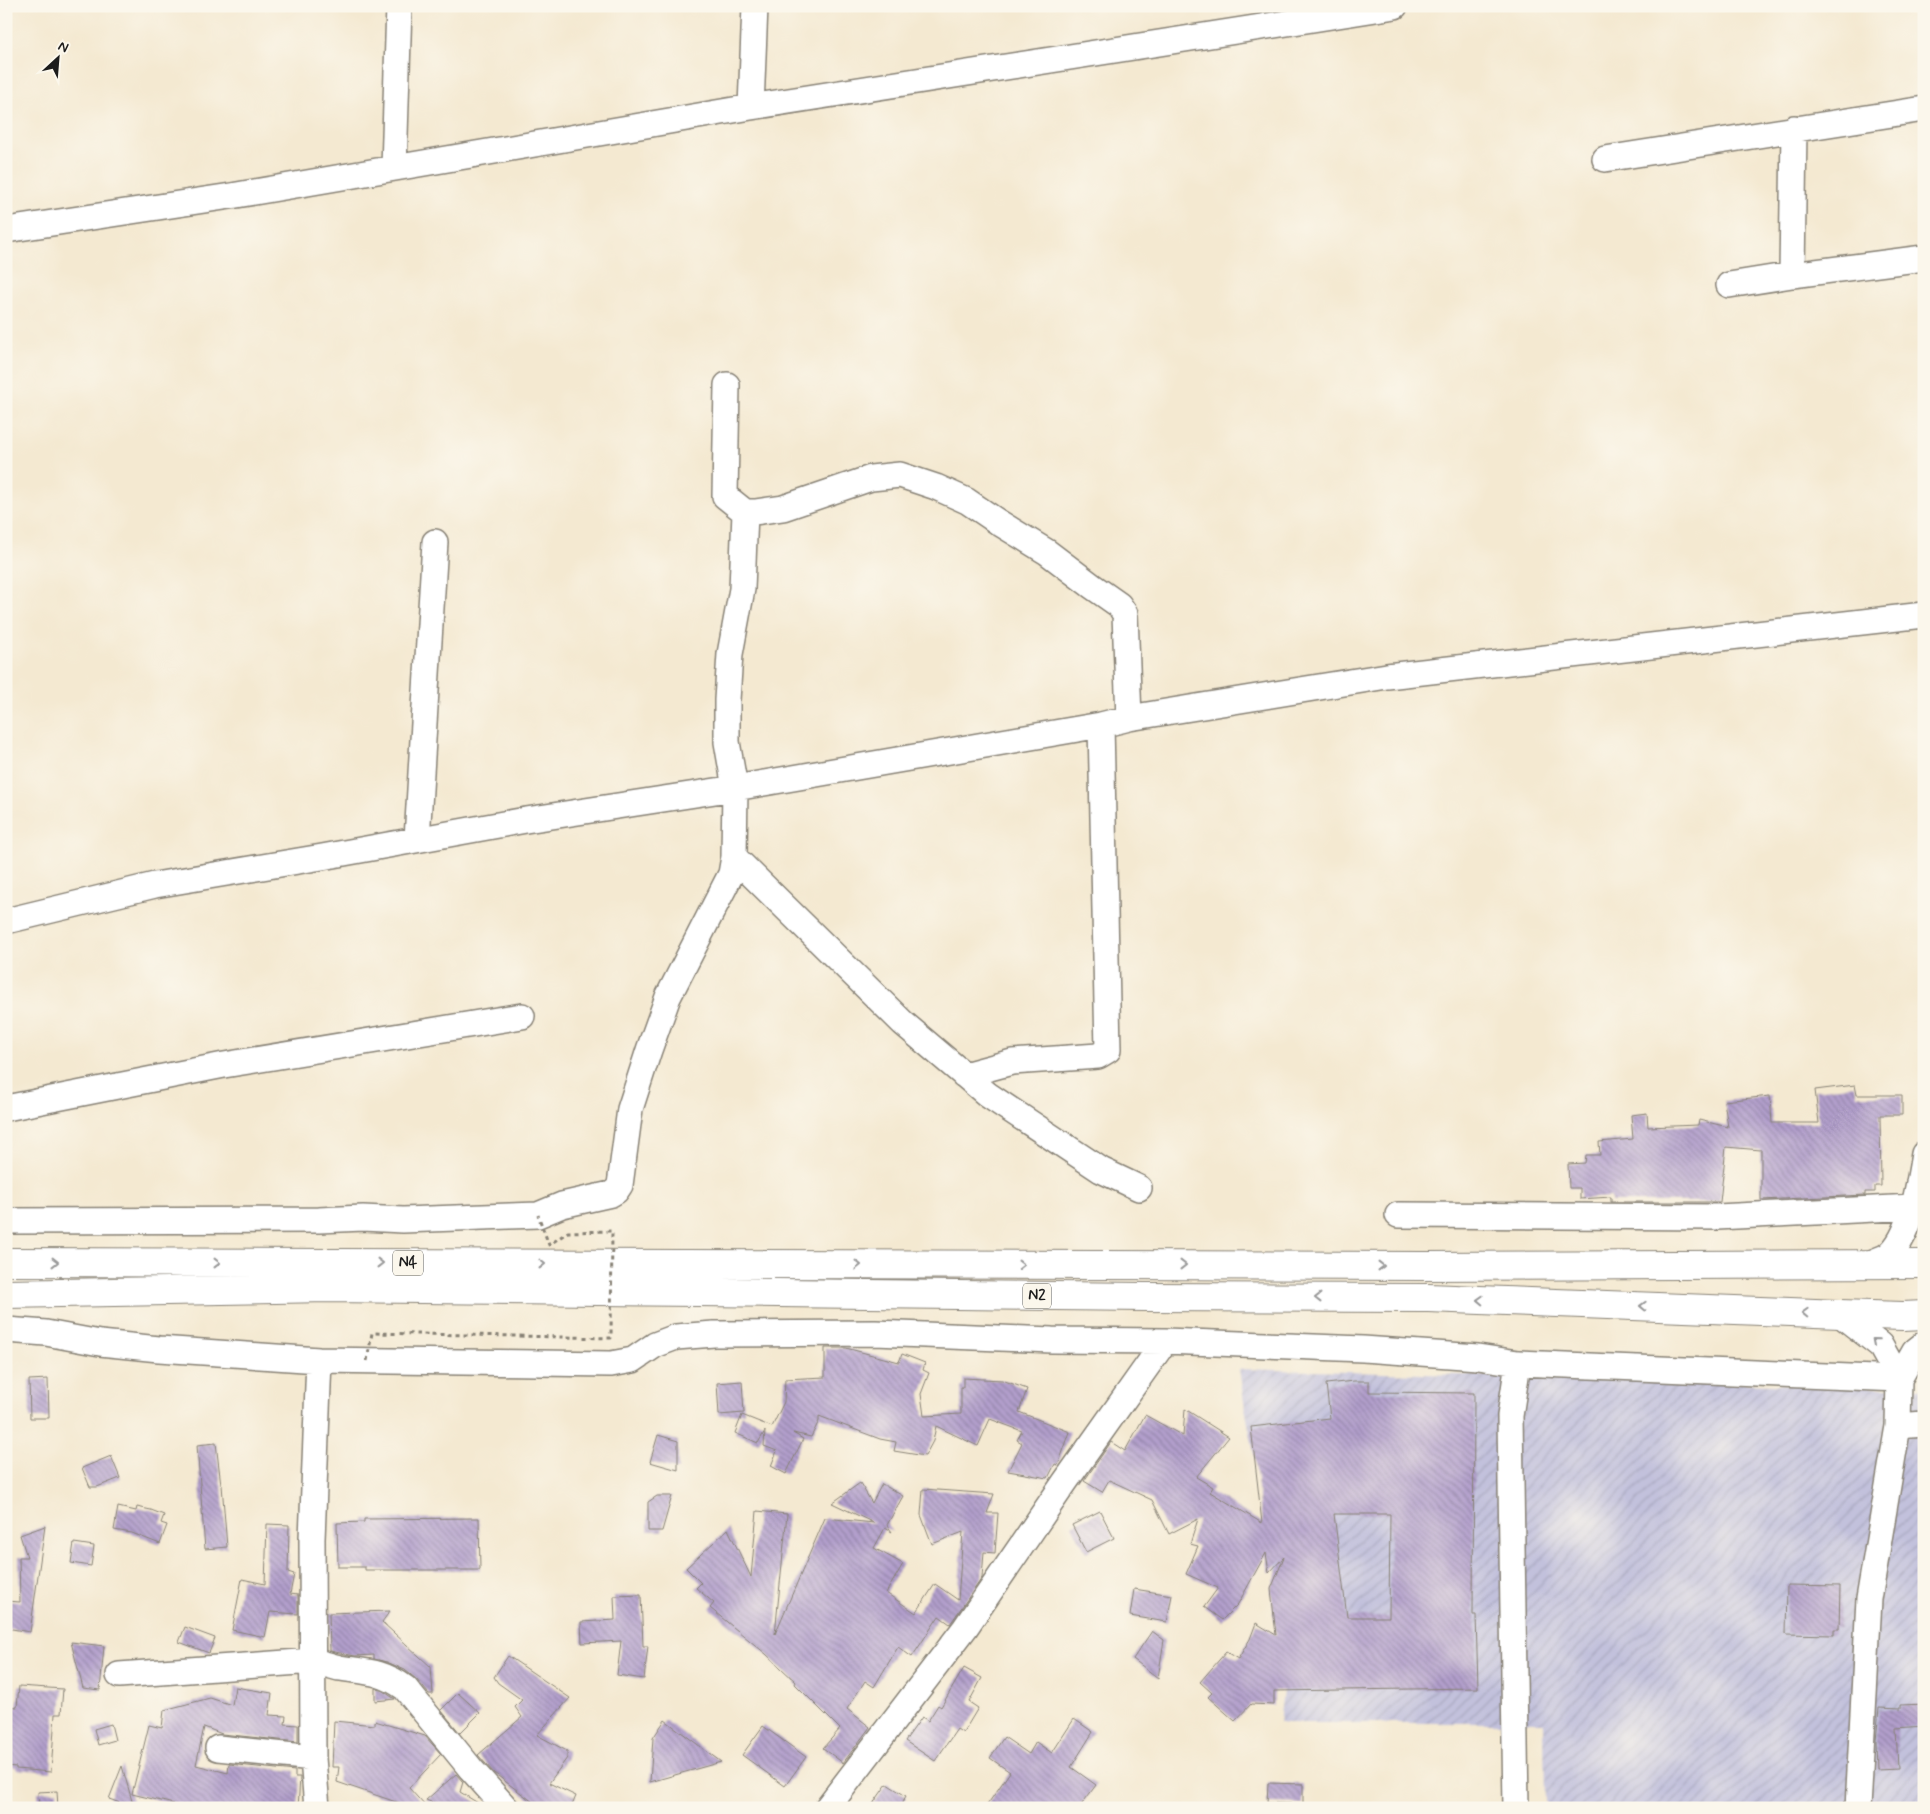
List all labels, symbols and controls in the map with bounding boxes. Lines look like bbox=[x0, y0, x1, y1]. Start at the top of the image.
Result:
north arrow bbox=[32, 32, 82, 82]
text: N bbox=[55, 37, 71, 57]
road number: N4 bbox=[393, 1250, 423, 1276]
one-way arrow bbox=[52, 1257, 59, 1267]
one-way arrow bbox=[214, 1258, 222, 1268]
one-way arrow bbox=[376, 1258, 384, 1268]
one-way arrow bbox=[539, 1259, 547, 1269]
one-way arrow bbox=[855, 1260, 863, 1270]
one-way arrow bbox=[1018, 1260, 1025, 1270]
one-way arrow bbox=[1180, 1260, 1188, 1270]
one-way arrow bbox=[1378, 1261, 1385, 1271]
road number: N2 bbox=[1023, 1284, 1051, 1308]
one-way arrow bbox=[1314, 1293, 1322, 1303]
one-way arrow bbox=[1476, 1295, 1484, 1305]
one-way arrow bbox=[1638, 1301, 1646, 1312]
one-way arrow bbox=[1801, 1307, 1809, 1318]
one-way arrow bbox=[1872, 1338, 1881, 1347]

